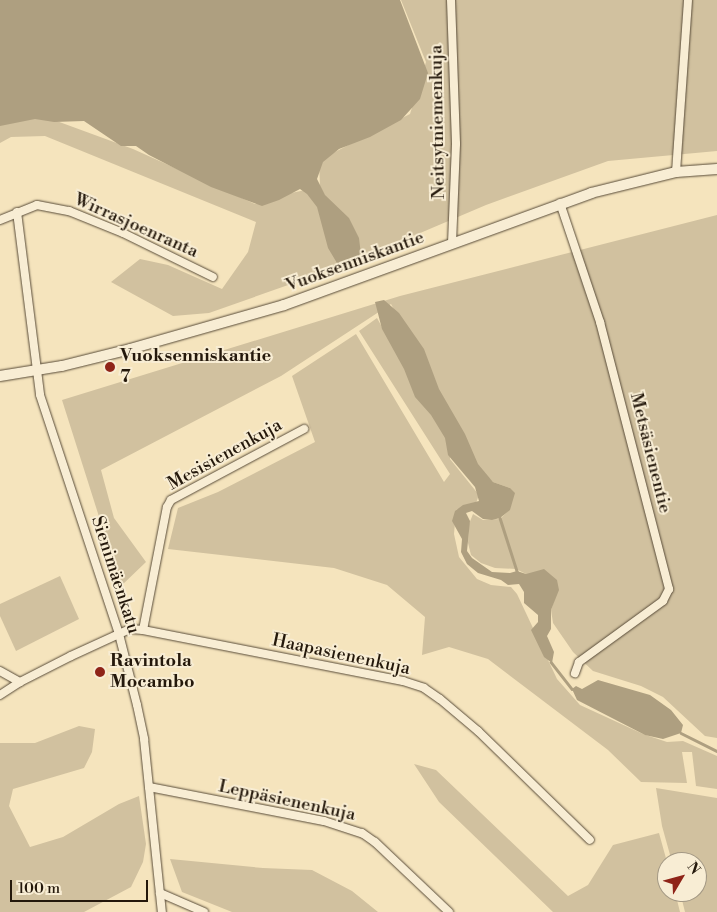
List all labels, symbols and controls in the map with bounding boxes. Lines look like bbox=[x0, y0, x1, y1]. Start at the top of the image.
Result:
street label: Neitsytniemenkuja bbox=[426, 45, 450, 199]
street label: Wirrasjoenranta bbox=[71, 189, 201, 263]
street label: Vuoksenniskantie bbox=[283, 227, 427, 297]
place label: Vuoksenniskantie 7 bbox=[120, 346, 271, 388]
marker: Vuoksenniskantie 7 bbox=[104, 361, 116, 373]
street label: Metsäsienentie bbox=[625, 391, 675, 515]
street label: Mesisienenkuja bbox=[164, 415, 286, 495]
street label: Sienimäenkatu bbox=[86, 513, 144, 637]
street label: Haapasienenkuja bbox=[270, 630, 412, 680]
place label: Ravintola Mocambo bbox=[110, 651, 195, 694]
marker: Ravintola Mocambo bbox=[94, 666, 106, 678]
street label: Leppäsienenkuja bbox=[216, 776, 358, 826]
north arrow bbox=[657, 852, 707, 902]
text: N bbox=[683, 859, 704, 878]
scale bar bbox=[12, 870, 150, 902]
text: 100 m bbox=[18, 879, 60, 898]

